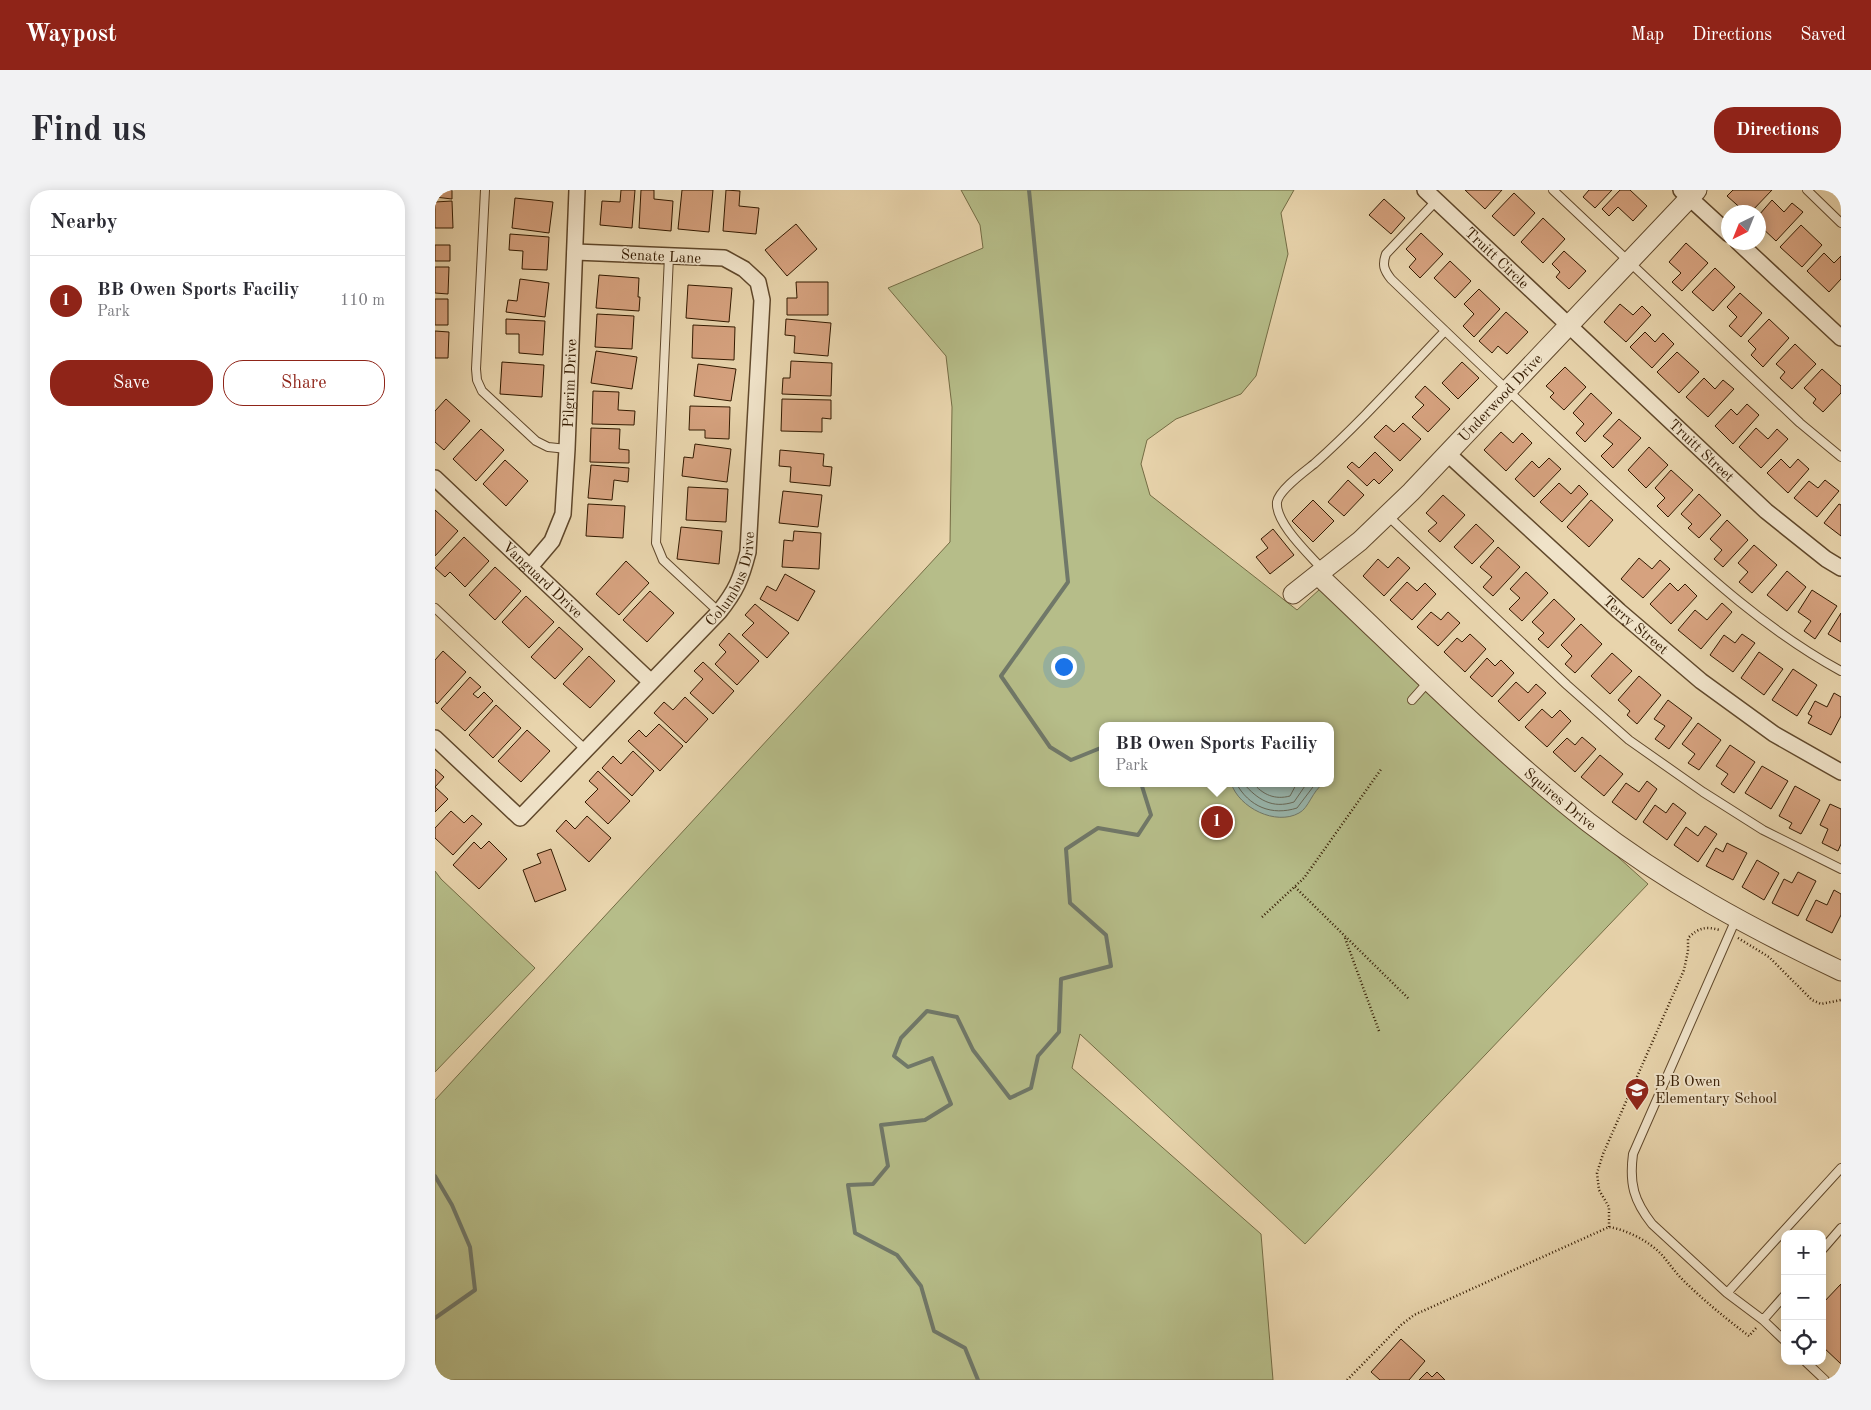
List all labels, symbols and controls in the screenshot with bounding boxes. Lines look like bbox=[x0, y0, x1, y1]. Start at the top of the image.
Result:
text: Waypost bbox=[25, 23, 117, 47]
text: Map bbox=[1631, 26, 1664, 44]
text: Directions bbox=[1692, 26, 1772, 44]
text: Saved bbox=[1800, 26, 1846, 44]
button: Directions bbox=[1714, 107, 1841, 153]
text: Find us bbox=[30, 113, 146, 148]
north arrow bbox=[1721, 205, 1766, 250]
text: Nearby bbox=[50, 212, 118, 233]
street label: Truitt Circle bbox=[1461, 226, 1531, 292]
street label: Senate Lane bbox=[620, 248, 702, 267]
text: BB Owen Sports Faciliy bbox=[97, 281, 299, 300]
text: 1 bbox=[61, 293, 71, 309]
text: 110 m bbox=[340, 293, 385, 309]
text: Park bbox=[97, 304, 130, 320]
street label: Pilgrim Drive bbox=[562, 339, 580, 428]
street label: Underwood Drive bbox=[1457, 352, 1546, 446]
button: Save bbox=[50, 360, 213, 406]
button: Share bbox=[223, 360, 385, 406]
street label: Truitt Street bbox=[1665, 417, 1736, 486]
street label: Columbus Drive bbox=[703, 531, 758, 630]
street label: Vanguard Drive bbox=[499, 540, 585, 622]
street label: Terry Street bbox=[1599, 594, 1670, 658]
your location bbox=[1051, 654, 1077, 680]
popup bbox=[1099, 722, 1334, 787]
text: BB Owen Sports Faciliy bbox=[1115, 735, 1318, 754]
text: Park bbox=[1115, 758, 1148, 774]
street label: Squires Drive bbox=[1520, 766, 1598, 834]
pin: 1 bbox=[1201, 803, 1233, 841]
place label: B B Owen Elementary School bbox=[1655, 1075, 1777, 1107]
school or university icon: B B Owen Elementary School bbox=[1624, 1077, 1650, 1111]
map controls bbox=[1781, 1230, 1826, 1365]
button: + bbox=[1781, 1230, 1826, 1275]
button: − bbox=[1781, 1275, 1826, 1320]
button: locate bbox=[1781, 1320, 1826, 1365]

